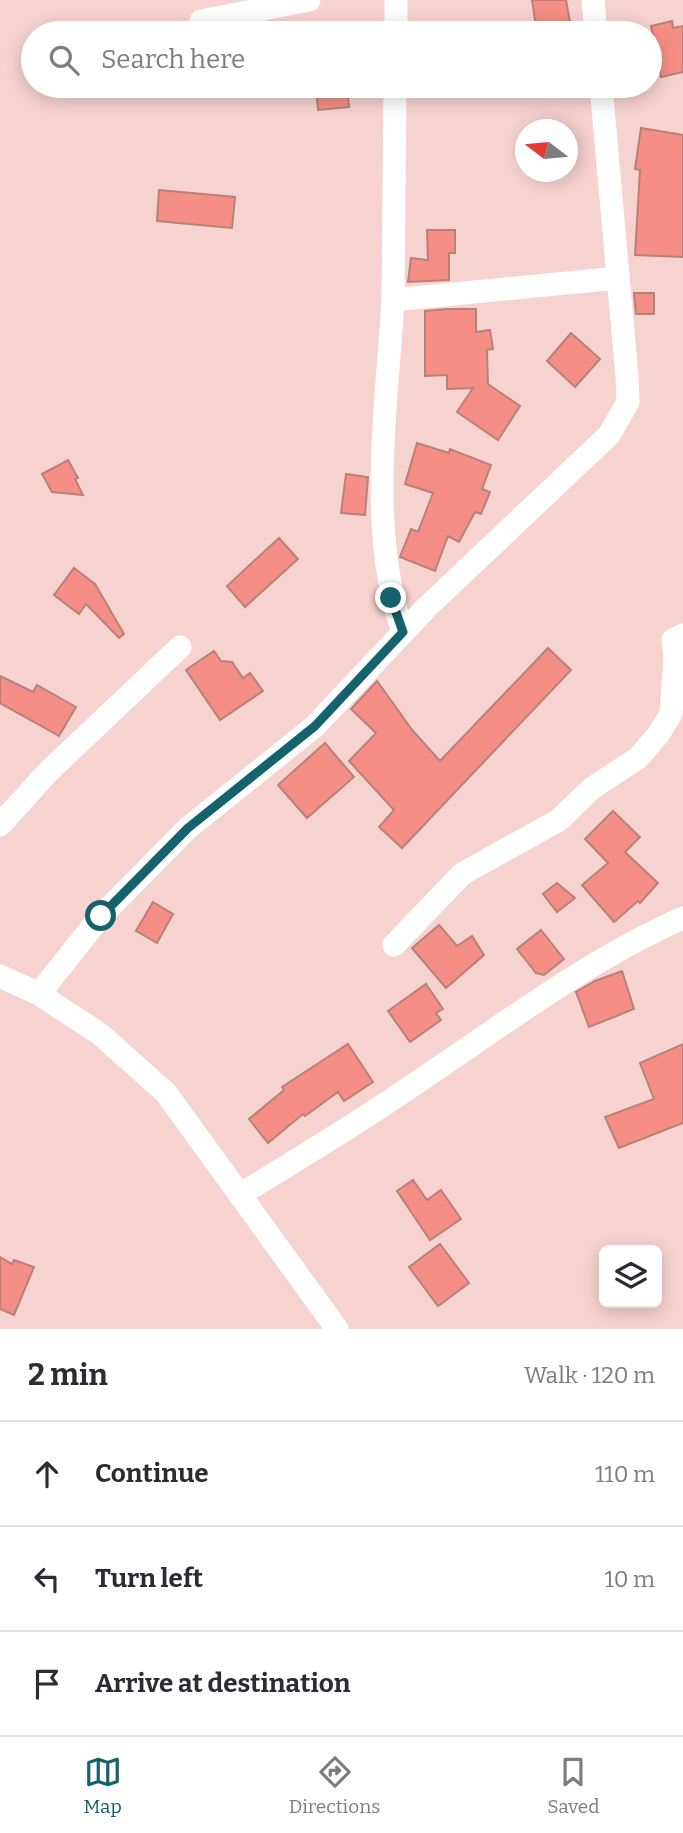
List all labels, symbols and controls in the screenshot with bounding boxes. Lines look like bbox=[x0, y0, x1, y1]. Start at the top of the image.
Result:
search box bbox=[21, 21, 662, 98]
icon: search bbox=[45, 41, 83, 79]
text: Search here bbox=[101, 44, 245, 75]
north arrow bbox=[515, 119, 578, 182]
route end bbox=[375, 582, 406, 613]
route start bbox=[85, 900, 116, 931]
map controls bbox=[599, 1245, 662, 1308]
button: layers bbox=[599, 1245, 662, 1308]
text: 2 min bbox=[28, 1357, 108, 1393]
text: Walk · 120 m bbox=[524, 1361, 655, 1389]
icon: ahead bbox=[28, 1455, 66, 1493]
text: Continue bbox=[95, 1458, 209, 1489]
text: 110 m bbox=[595, 1460, 655, 1488]
icon: left bbox=[28, 1560, 66, 1598]
text: Turn left bbox=[95, 1563, 203, 1594]
text: 10 m bbox=[604, 1565, 655, 1593]
icon: arrive bbox=[28, 1665, 66, 1703]
text: Arrive at destination bbox=[95, 1668, 350, 1699]
tab: Map bbox=[84, 1753, 122, 1818]
tab: Directions bbox=[289, 1753, 380, 1818]
tab: Saved bbox=[547, 1753, 599, 1818]

